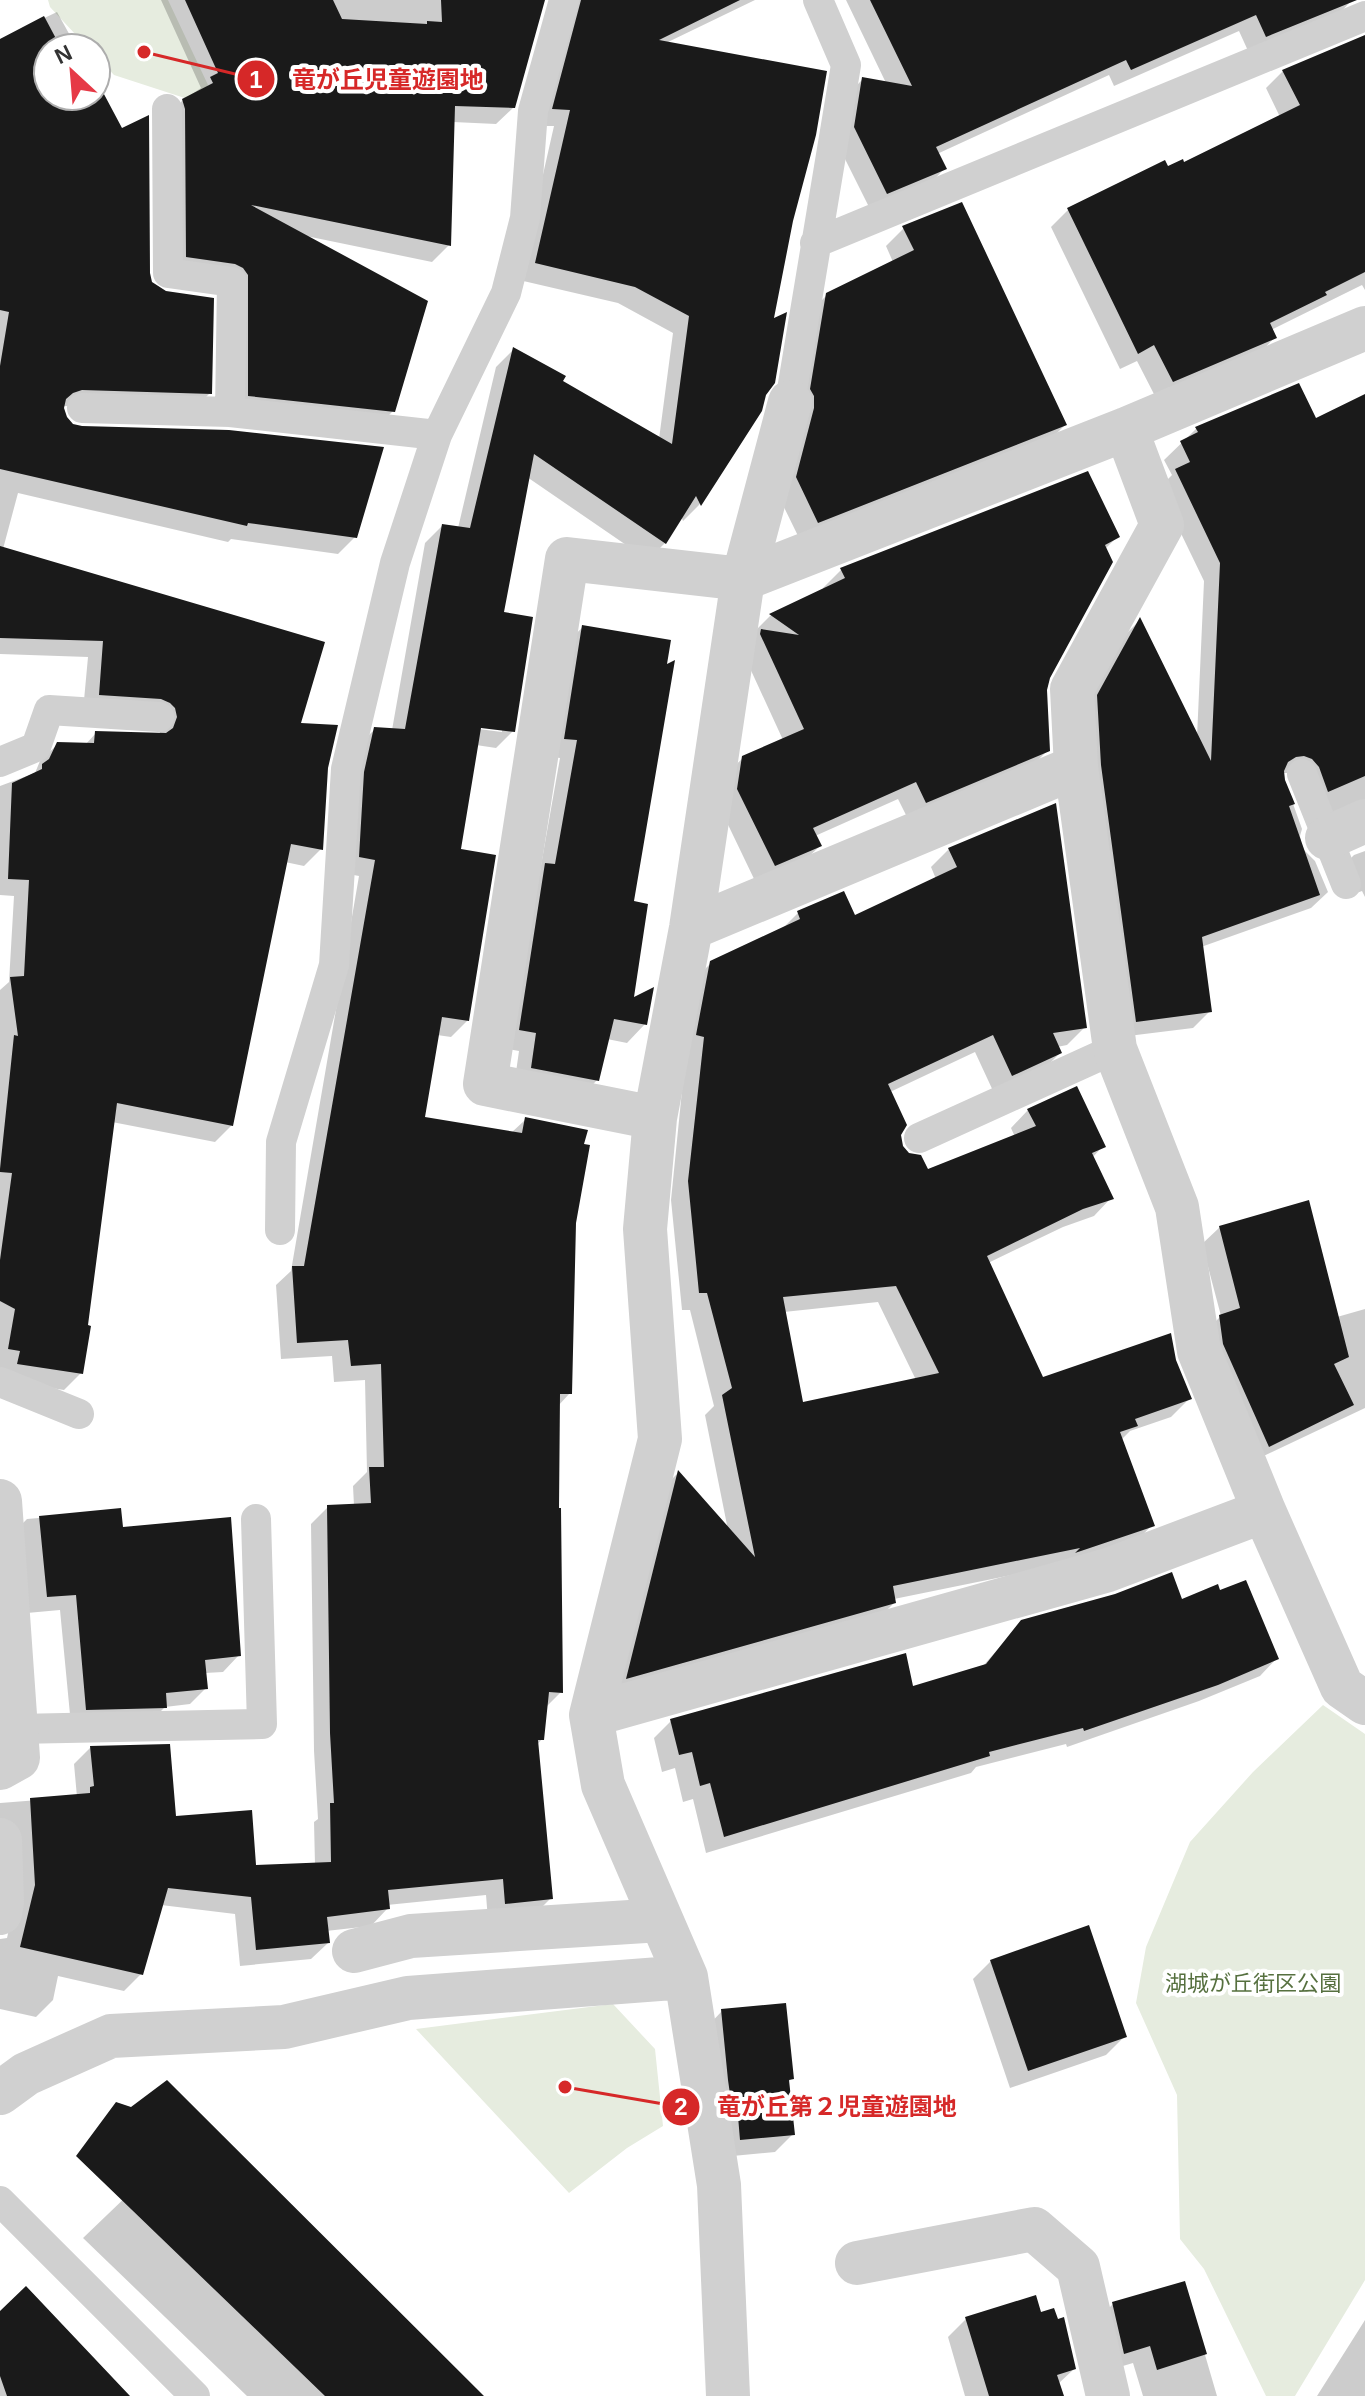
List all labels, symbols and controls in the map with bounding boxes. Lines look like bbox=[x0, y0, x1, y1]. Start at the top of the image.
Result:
north arrow bbox=[32, 32, 112, 112]
text: N bbox=[51, 40, 76, 69]
callout: 竜が丘児童遊園地 bbox=[236, 55, 500, 103]
text: 1 bbox=[249, 66, 263, 93]
text: 竜が丘児童遊園地 bbox=[292, 66, 484, 93]
park label: 湖城が丘街区公園 bbox=[1165, 1971, 1341, 1996]
callout: 竜が丘第２児童遊園地 bbox=[661, 2083, 973, 2131]
text: 2 bbox=[674, 2093, 688, 2120]
text: 竜が丘第２児童遊園地 bbox=[717, 2093, 957, 2120]

